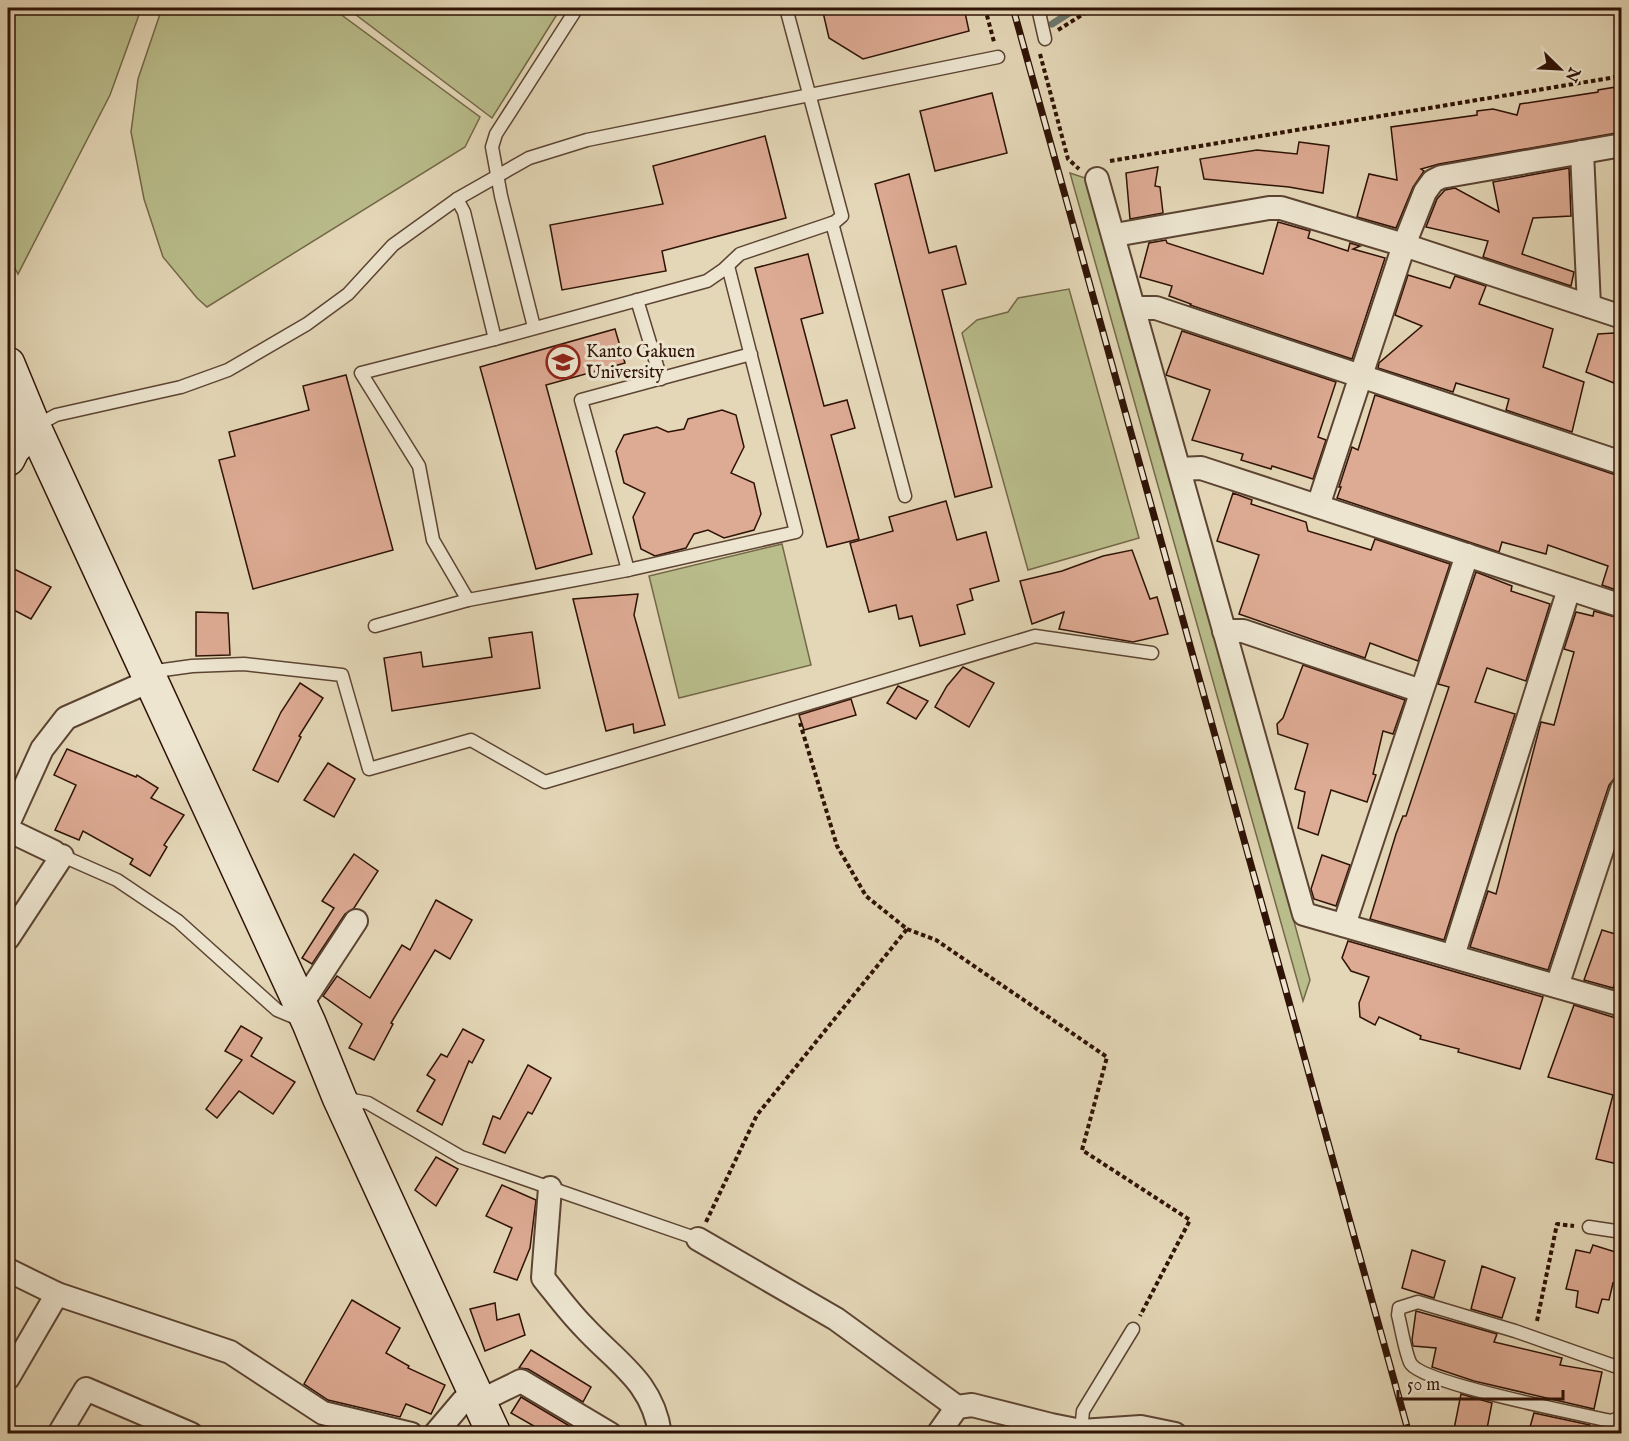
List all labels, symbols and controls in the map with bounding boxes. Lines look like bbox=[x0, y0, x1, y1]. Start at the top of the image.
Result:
north arrow bbox=[1530, 39, 1590, 99]
text: N bbox=[1560, 63, 1584, 85]
place label: Kanto Gakuen University bbox=[586, 341, 695, 385]
school or university icon: Kanto Gakuen University bbox=[545, 344, 581, 380]
scale bar bbox=[1398, 1363, 1563, 1401]
text: 50 m bbox=[1407, 1374, 1440, 1397]

